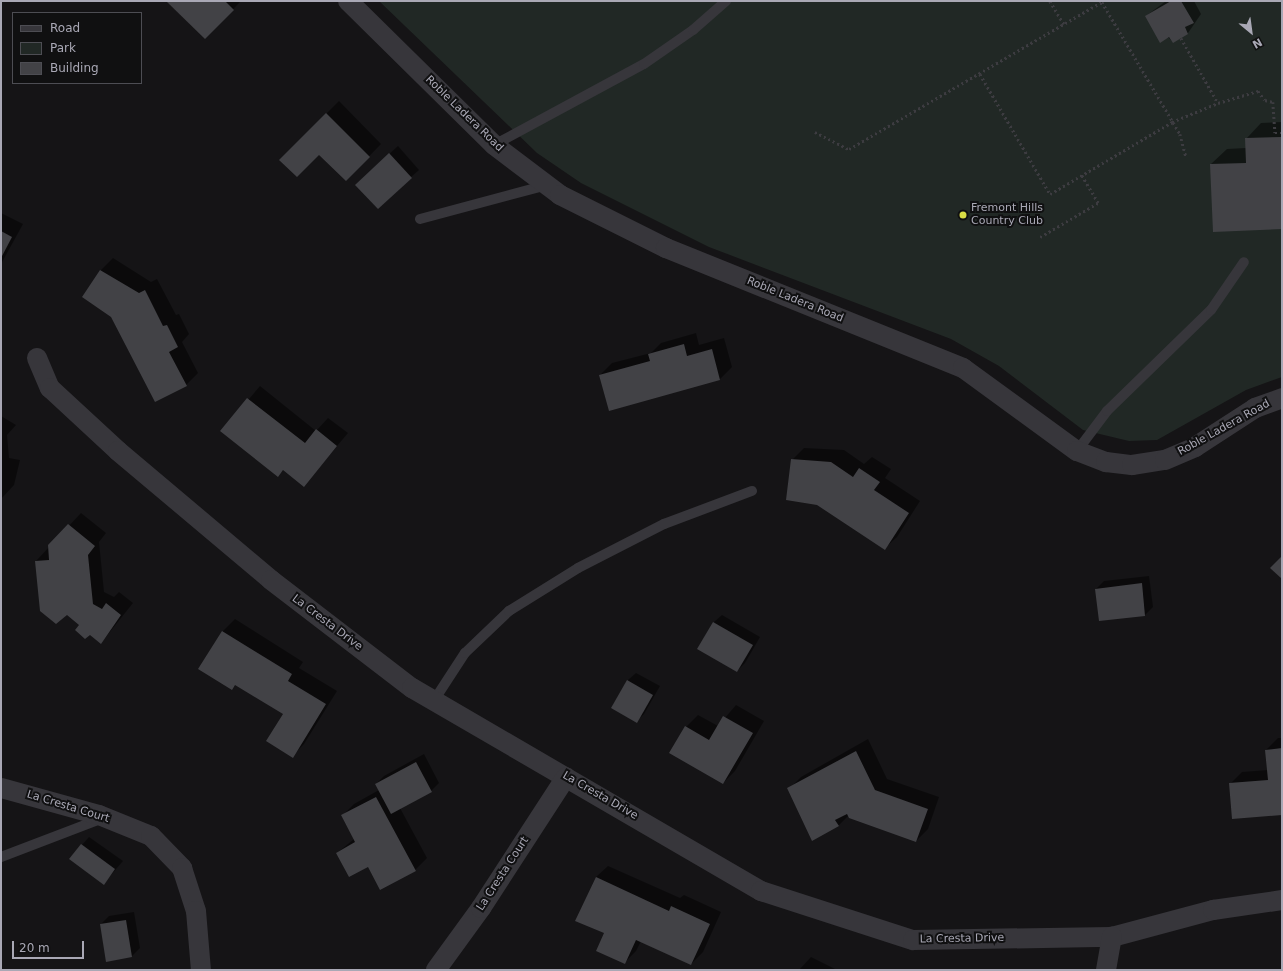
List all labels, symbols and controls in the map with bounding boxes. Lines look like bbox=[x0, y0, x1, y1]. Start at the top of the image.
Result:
legend bbox=[12, 12, 142, 84]
north arrow bbox=[1231, 12, 1271, 52]
text: Road bbox=[50, 21, 80, 35]
text: N bbox=[1250, 35, 1264, 51]
text: Park bbox=[50, 41, 76, 55]
text: Building bbox=[50, 61, 99, 75]
street label: Roble Ladera Road bbox=[422, 73, 506, 155]
place label: Fremont Hills Country Club bbox=[971, 202, 1043, 228]
marker: Fremont Hills Country Club bbox=[958, 210, 968, 220]
street label: Roble Ladera Road bbox=[745, 275, 845, 325]
street label: Roble Ladera Road bbox=[1176, 397, 1272, 459]
street label: La Cresta Drive bbox=[289, 592, 365, 654]
street label: La Cresta Drive bbox=[560, 769, 640, 823]
street label: La Cresta Court bbox=[25, 788, 111, 826]
street label: La Cresta Court bbox=[474, 835, 532, 913]
street label: La Cresta Drive bbox=[920, 932, 1004, 946]
scale bar bbox=[14, 933, 86, 959]
text: 20 m bbox=[19, 941, 50, 955]

